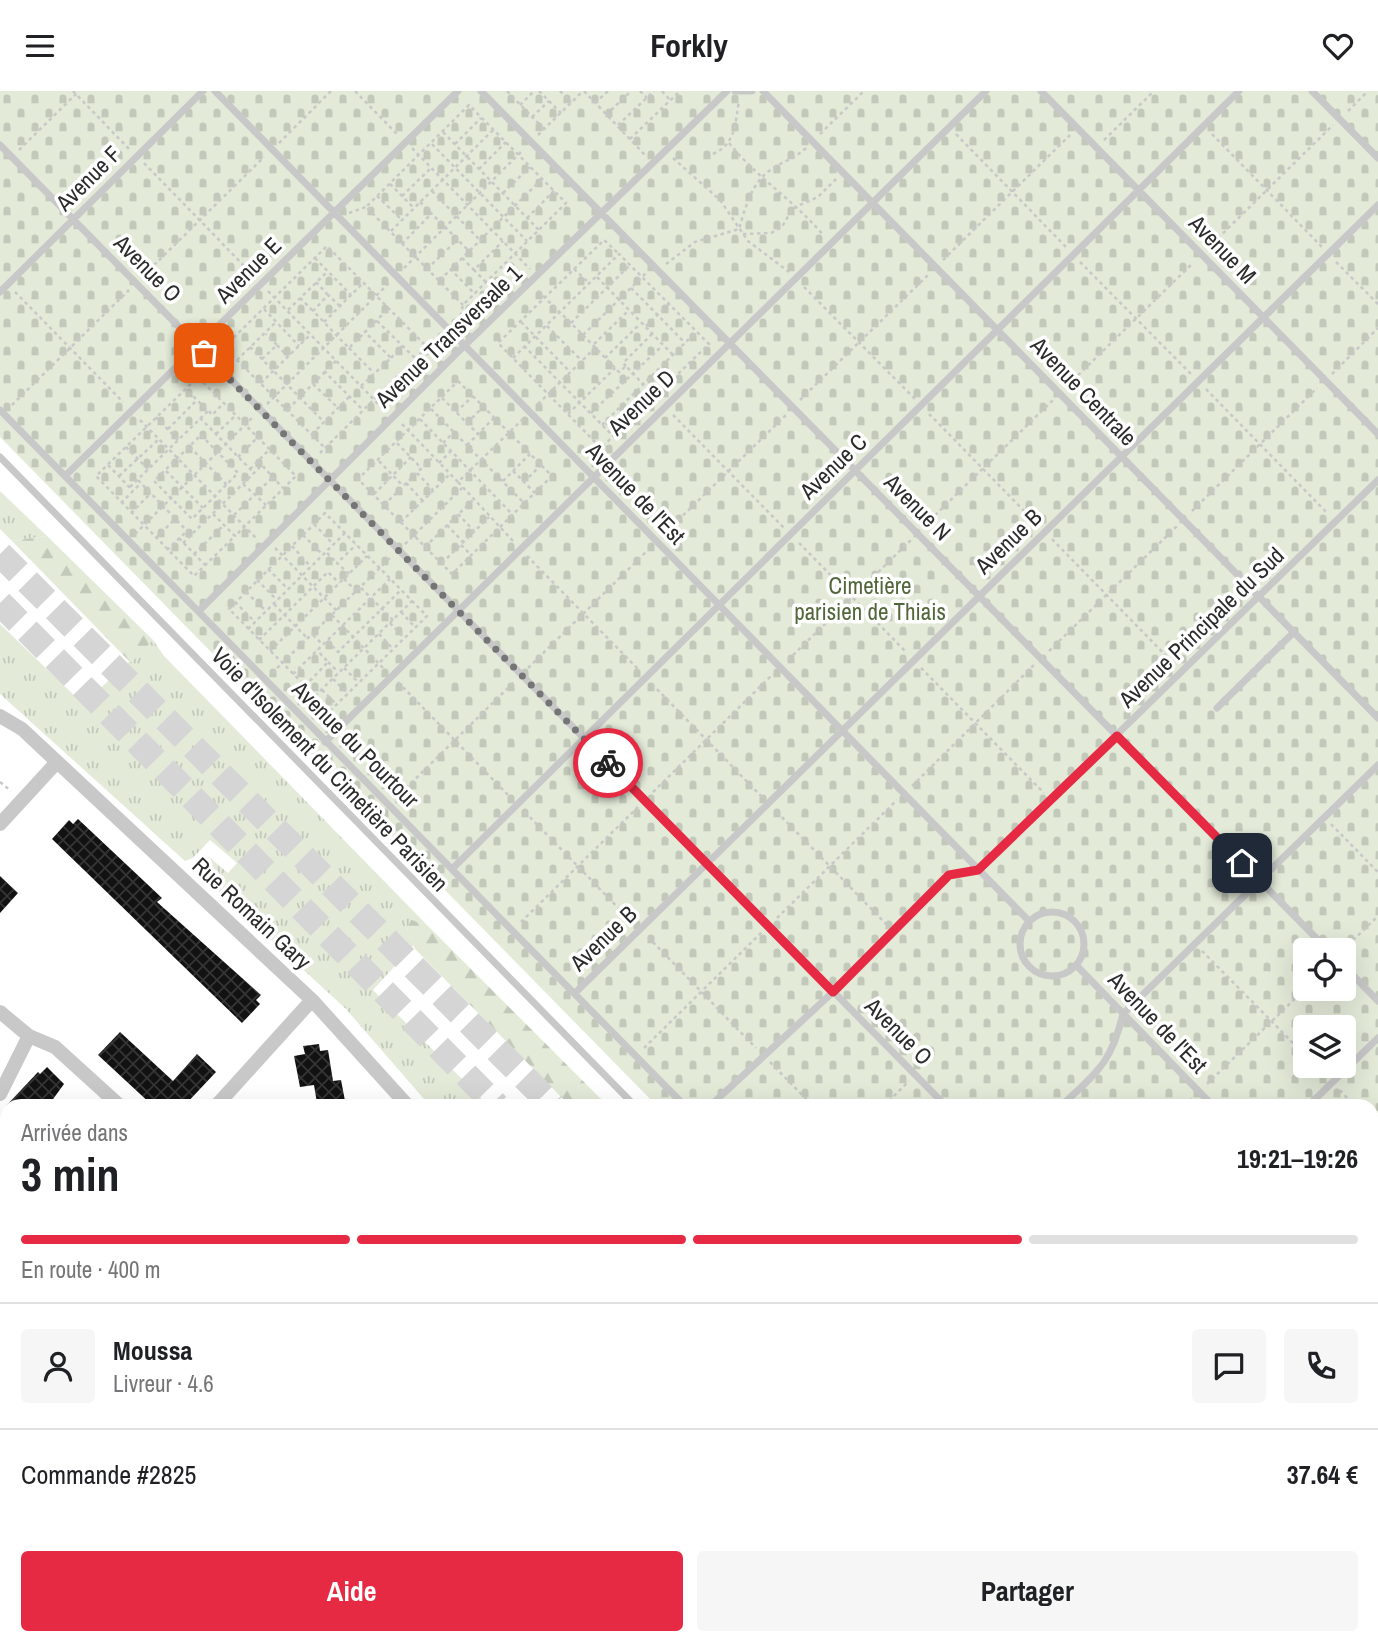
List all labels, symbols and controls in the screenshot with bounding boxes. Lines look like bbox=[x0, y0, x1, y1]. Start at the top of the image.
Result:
text: Forkly bbox=[650, 24, 728, 67]
icon: menu bbox=[21, 27, 59, 65]
icon: heart bbox=[1319, 27, 1357, 65]
street label: Avenue F bbox=[48, 139, 127, 218]
street label: Avenue M bbox=[1182, 207, 1264, 290]
street label: Avenue O bbox=[107, 227, 189, 309]
street label: Avenue E bbox=[208, 230, 288, 310]
street label: Avenue Transversale 1 bbox=[367, 258, 528, 415]
pin bbox=[174, 323, 234, 383]
street label: Avenue Centrale bbox=[1023, 329, 1144, 452]
icon: bag bbox=[185, 334, 223, 372]
street label: Avenue D bbox=[600, 362, 681, 443]
street label: Avenue C bbox=[792, 426, 873, 507]
street label: Avenue de l'Est bbox=[579, 435, 692, 551]
street label: Avenue N bbox=[877, 466, 958, 547]
street label: Avenue B bbox=[967, 502, 1048, 581]
street label: Avenue Principale du Sud bbox=[1111, 540, 1290, 715]
park label: Cimetière parisien de Thiais bbox=[794, 570, 946, 627]
street label: Voie d'Isolement du Cimetière Parisien bbox=[205, 640, 455, 898]
street label: Avenue du Pourtour bbox=[285, 673, 427, 815]
courier bbox=[573, 728, 643, 798]
icon: bike bbox=[589, 744, 627, 782]
pin bbox=[1212, 833, 1272, 893]
icon: home bbox=[1223, 844, 1261, 882]
street label: Rue Romain Gary bbox=[186, 850, 319, 977]
street label: Avenue B bbox=[562, 899, 643, 978]
map controls bbox=[1293, 938, 1356, 1078]
button: locate bbox=[1293, 938, 1356, 1001]
street label: Avenue de l'Est bbox=[1101, 964, 1214, 1080]
street label: Avenue O bbox=[858, 990, 940, 1072]
button: layers bbox=[1293, 1015, 1356, 1078]
text: Arrivée dans bbox=[21, 1117, 128, 1148]
text: 19:21–19:26 bbox=[1237, 1141, 1358, 1176]
text: 3 min bbox=[21, 1143, 120, 1205]
text: En route · 400 m bbox=[21, 1254, 160, 1285]
button: person bbox=[21, 1329, 95, 1403]
button: chat bbox=[1192, 1329, 1266, 1403]
button: phone bbox=[1284, 1329, 1358, 1403]
text: Moussa bbox=[113, 1333, 192, 1368]
text: Livreur · 4.6 bbox=[113, 1368, 214, 1399]
text: Commande #2825 bbox=[21, 1457, 196, 1492]
text: 37.64 € bbox=[1287, 1457, 1358, 1492]
button: Aide bbox=[21, 1551, 683, 1631]
button: Partager bbox=[697, 1551, 1358, 1631]

